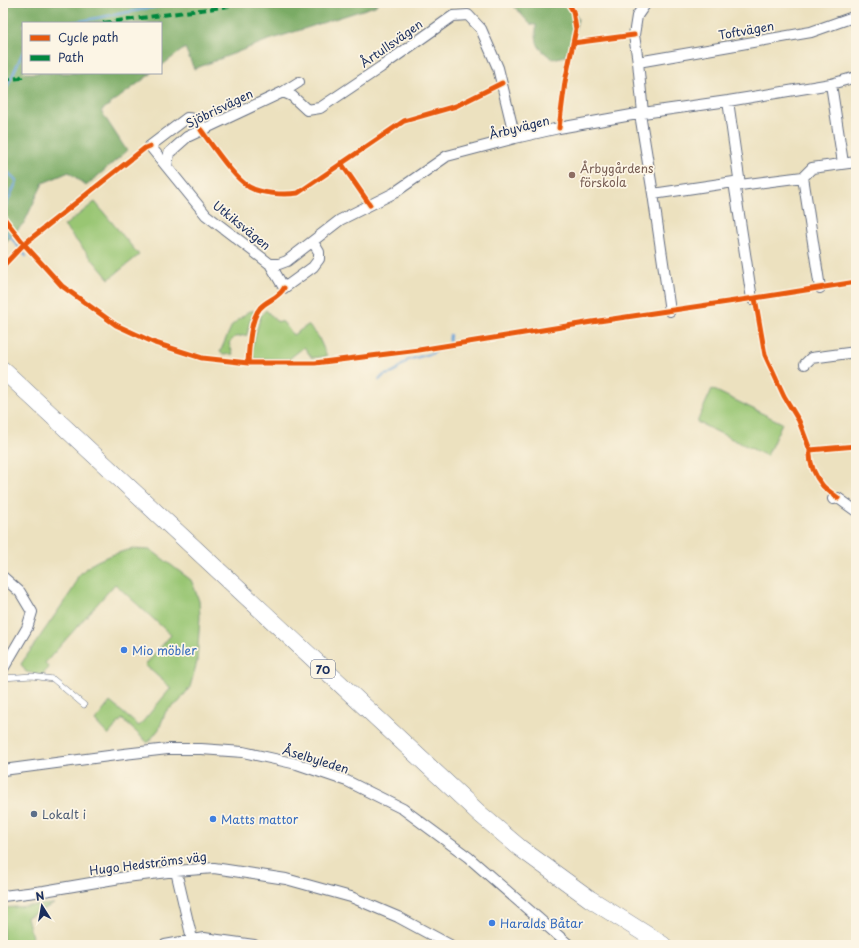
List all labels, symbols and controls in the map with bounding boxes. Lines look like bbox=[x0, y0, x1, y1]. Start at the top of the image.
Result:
street label: Årtullsvägen bbox=[356, 15, 426, 71]
street label: Toftvägen bbox=[717, 16, 775, 44]
legend bbox=[22, 22, 162, 74]
text: Cycle path bbox=[58, 28, 119, 46]
text: Path bbox=[58, 48, 84, 66]
street label: Sjöbrisvägen bbox=[182, 84, 256, 132]
street label: Årbyvägen bbox=[487, 111, 551, 143]
place label: Årbygårdens förskola bbox=[580, 159, 654, 191]
marker: Årbygårdens förskola bbox=[567, 170, 577, 180]
street label: Utkiksvägen bbox=[209, 196, 275, 254]
place label: Mio möbler bbox=[132, 641, 197, 659]
marker: Mio möbler bbox=[119, 645, 129, 655]
road number: 70 bbox=[311, 660, 335, 678]
street label: Åselbyleden bbox=[281, 740, 351, 778]
place label: Lokalt i bbox=[42, 805, 86, 823]
marker: Lokalt i bbox=[29, 809, 39, 819]
place label: Matts mattor bbox=[221, 810, 299, 828]
marker: Matts mattor bbox=[208, 814, 218, 824]
street label: Hugo Hedströms väg bbox=[88, 847, 208, 879]
north arrow bbox=[22, 886, 62, 926]
text: N bbox=[34, 886, 46, 905]
place label: Haralds Båtar bbox=[500, 914, 584, 932]
marker: Haralds Båtar bbox=[487, 918, 497, 928]

